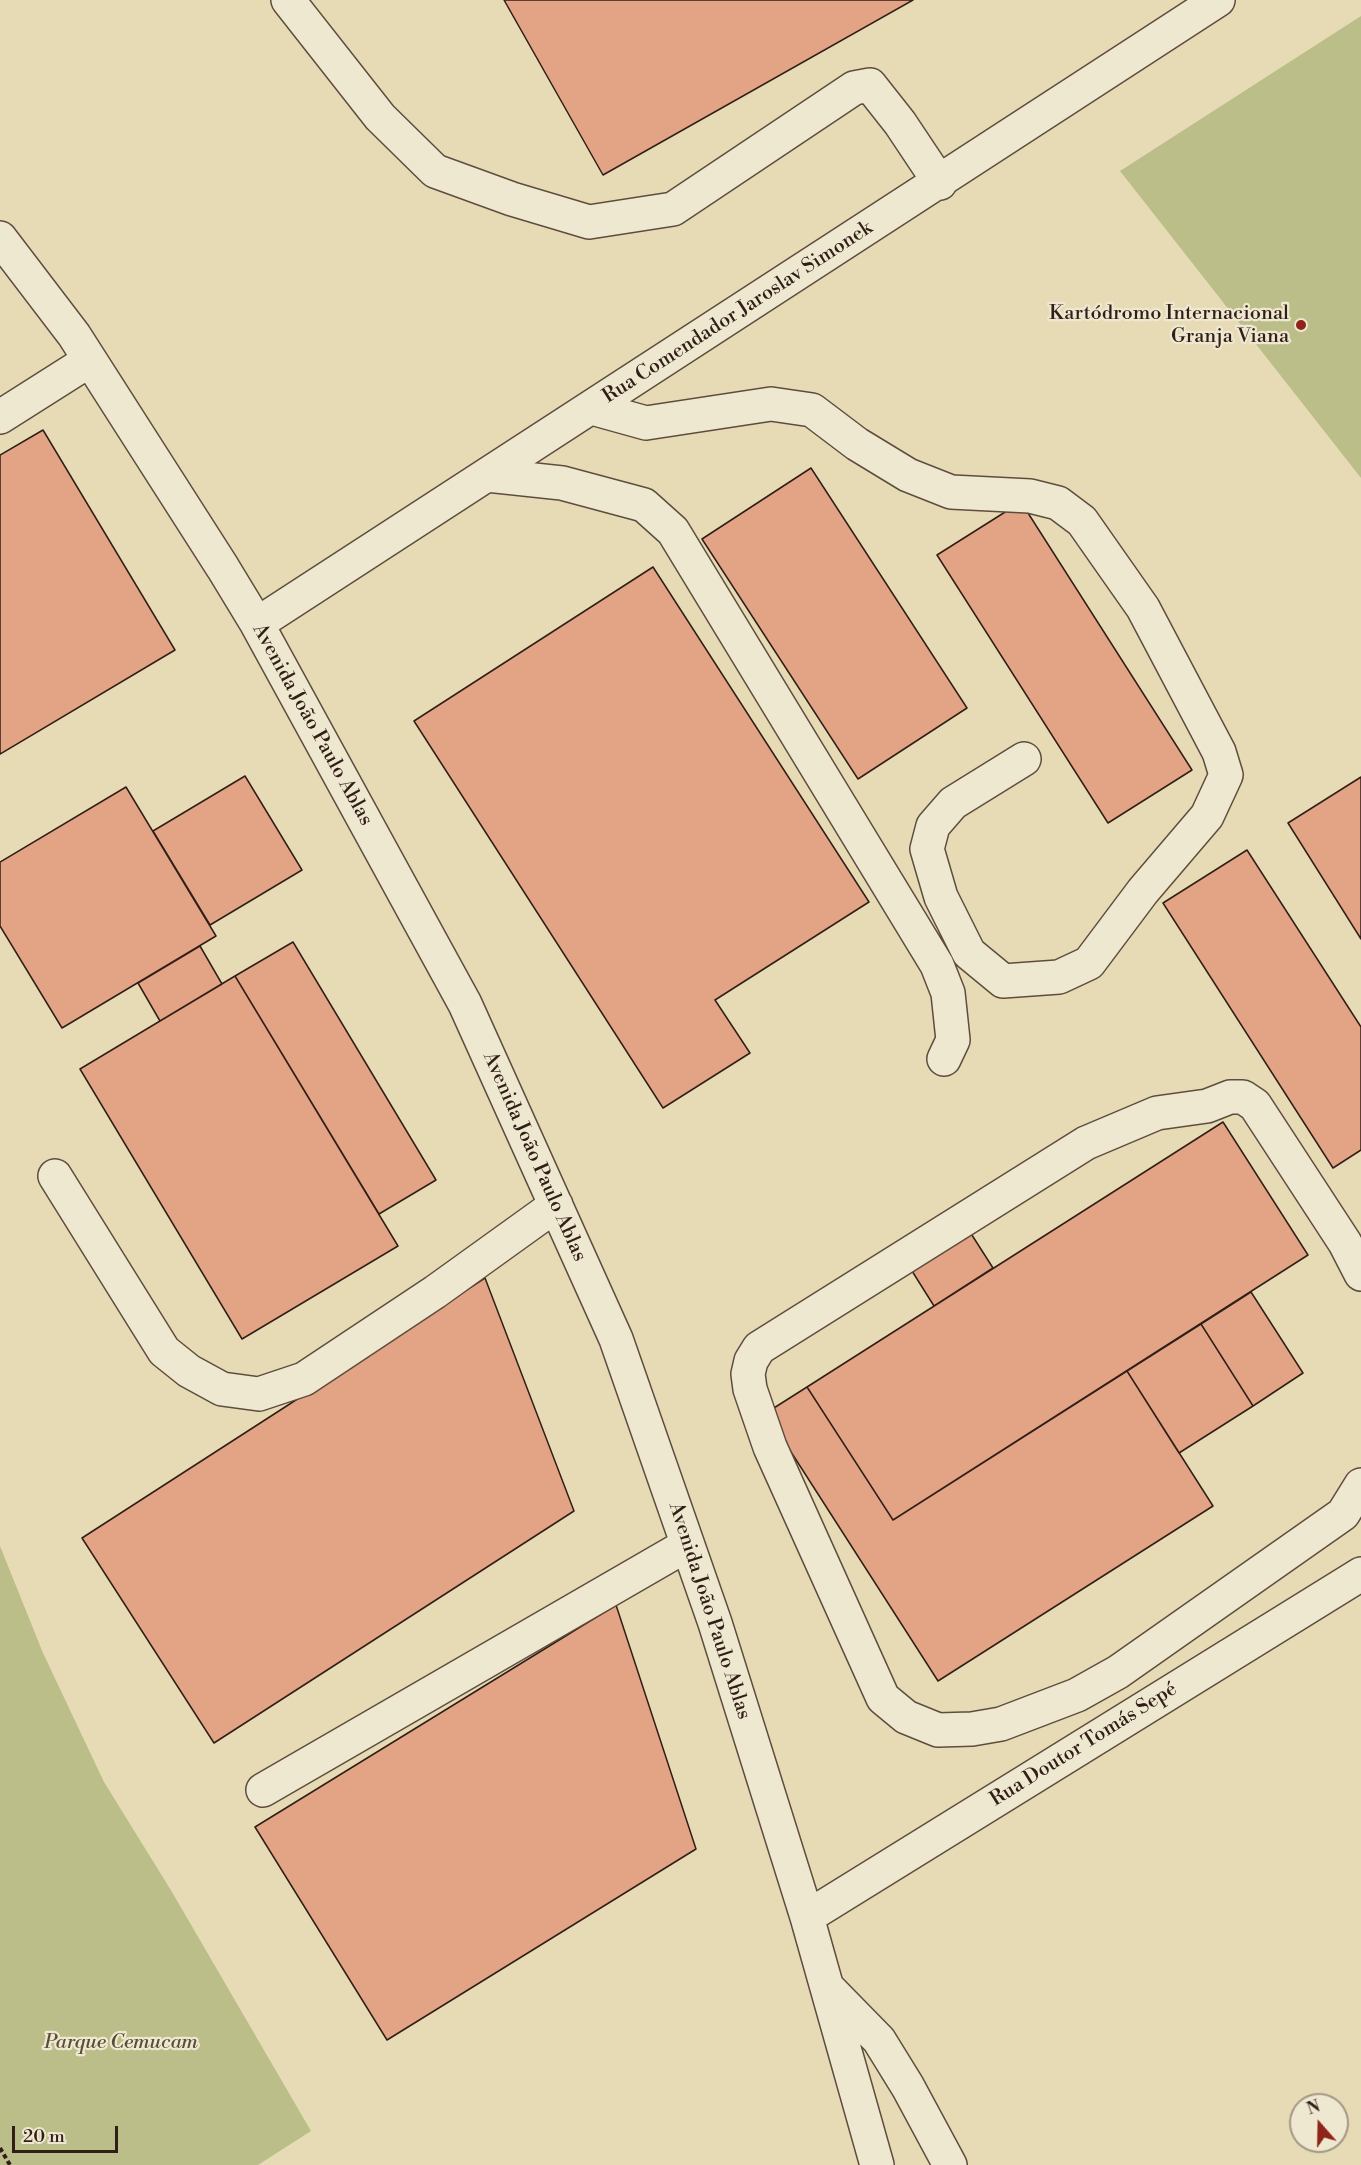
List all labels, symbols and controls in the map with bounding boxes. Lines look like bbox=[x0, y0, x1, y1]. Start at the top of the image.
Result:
street label: Rua Comendador Jaroslav Simonek bbox=[599, 217, 877, 409]
place label: Kartódromo Internacional Granja Viana bbox=[1049, 302, 1289, 349]
marker: Kartódromo Internacional Granja Viana bbox=[1294, 318, 1308, 332]
street label: Avenida João Paulo Ablas bbox=[247, 620, 377, 830]
street label: Avenida João Paulo Ablas bbox=[477, 1048, 591, 1266]
street label: Avenida João Paulo Ablas bbox=[663, 1499, 755, 1723]
street label: Rua Doutor Tomás Sepé bbox=[986, 1678, 1182, 1812]
park label: Parque Cemucam bbox=[44, 2031, 198, 2055]
north arrow bbox=[1289, 2093, 1349, 2153]
text: N bbox=[1304, 2096, 1323, 2120]
scale bar bbox=[15, 2114, 122, 2152]
text: 20 m bbox=[23, 2125, 65, 2148]

